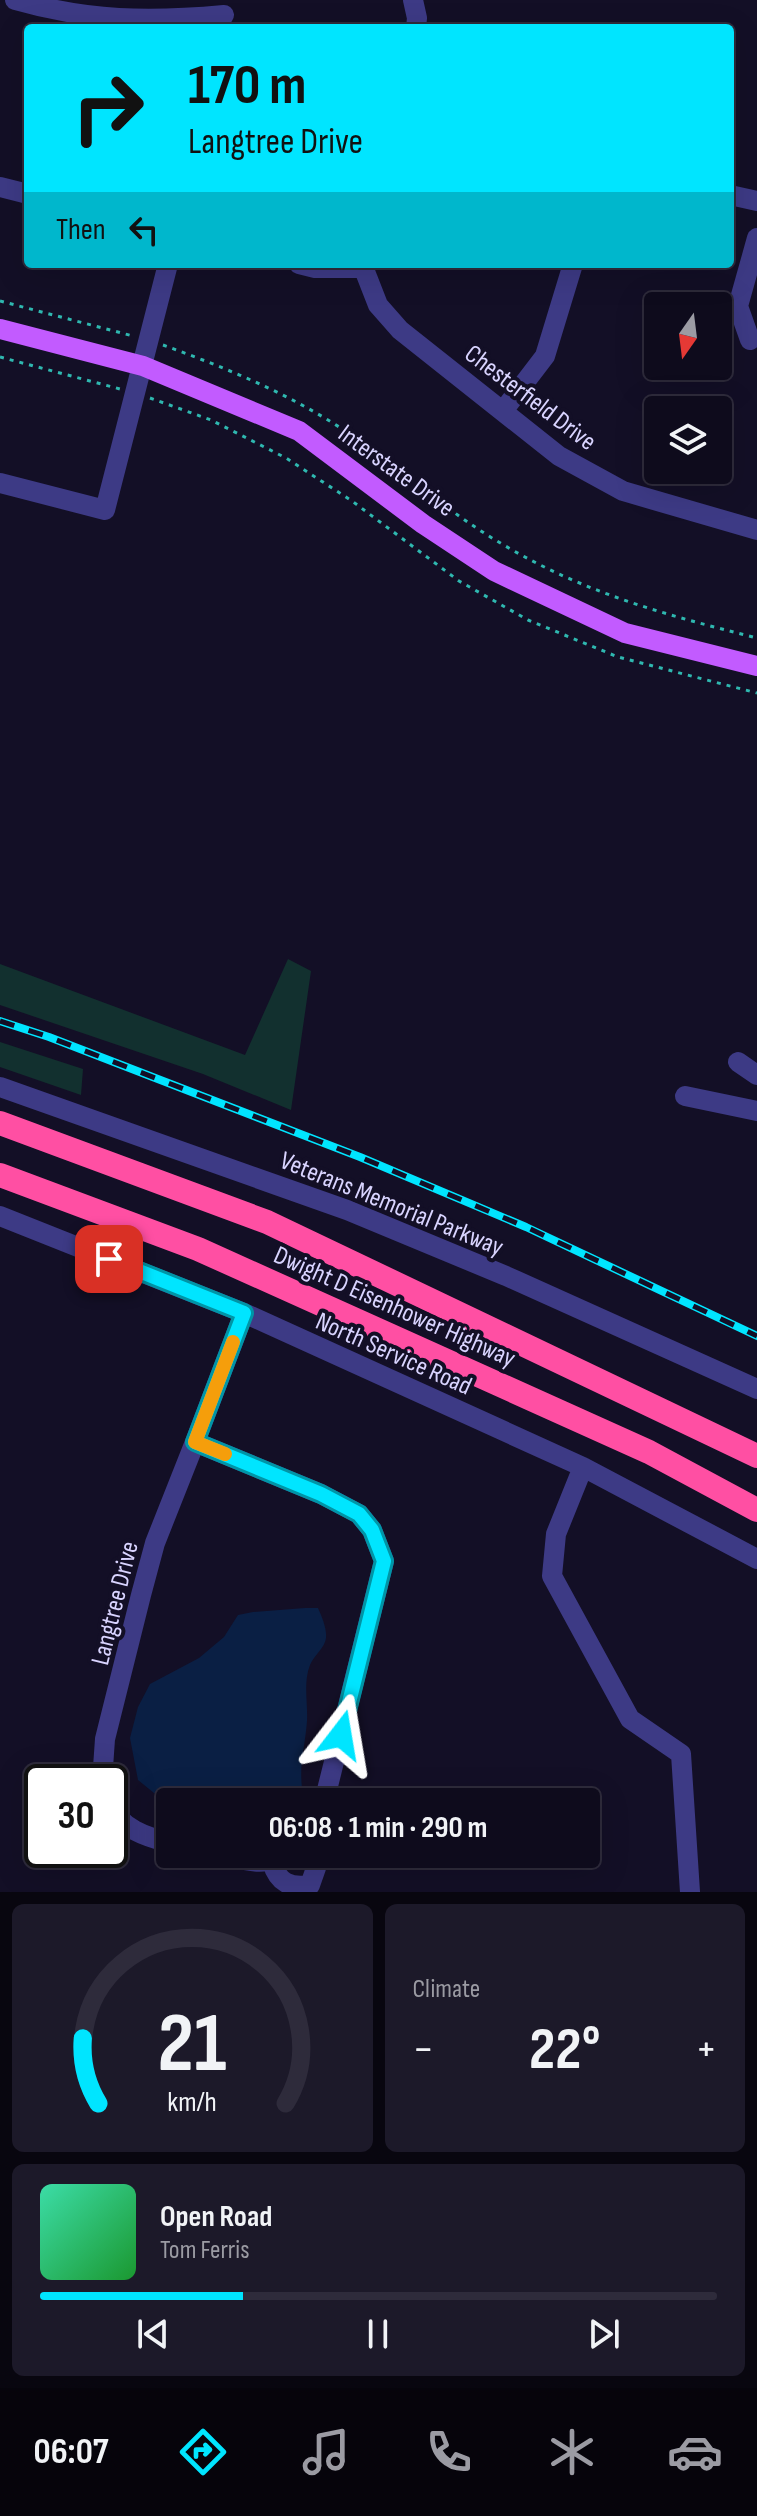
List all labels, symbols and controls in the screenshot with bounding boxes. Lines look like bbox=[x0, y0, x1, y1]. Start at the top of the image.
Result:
text: 170 m bbox=[188, 53, 306, 120]
icon: right bbox=[56, 56, 160, 160]
text: Langtree Drive bbox=[188, 121, 363, 164]
icon: left bbox=[122, 208, 166, 252]
text: Then bbox=[56, 212, 106, 248]
north arrow bbox=[644, 292, 732, 380]
map controls bbox=[644, 292, 732, 484]
street label: Chesterfield Drive bbox=[458, 339, 602, 458]
button: layers bbox=[644, 396, 732, 484]
street label: Interstate Drive bbox=[332, 419, 461, 524]
street label: Veterans Memorial Parkway bbox=[275, 1145, 508, 1263]
pin bbox=[75, 1225, 143, 1293]
icon: arrive bbox=[87, 1237, 131, 1281]
street label: Dwight D Eisenhower Highway bbox=[269, 1240, 520, 1375]
street label: North Service Road bbox=[311, 1306, 476, 1403]
street label: Langtree Drive bbox=[85, 1538, 146, 1668]
position arrow bbox=[299, 1693, 383, 1777]
speed limit sign: 30 bbox=[24, 1764, 128, 1868]
text: 06:08 · 1 min · 290 m bbox=[269, 1810, 487, 1846]
text: Climate bbox=[413, 1974, 480, 2005]
text: 21 bbox=[158, 1995, 227, 2095]
text: 22° bbox=[529, 2014, 601, 2086]
text: − bbox=[413, 2023, 434, 2076]
text: + bbox=[695, 2023, 717, 2076]
text: km/h bbox=[168, 2085, 217, 2120]
text: Open Road bbox=[160, 2199, 272, 2235]
text: Tom Ferris bbox=[160, 2235, 250, 2266]
icon: previous bbox=[131, 2312, 175, 2356]
icon: pause bbox=[356, 2312, 400, 2356]
icon: next bbox=[582, 2312, 626, 2356]
icon: directions bbox=[175, 2424, 231, 2480]
icon: music bbox=[298, 2424, 354, 2480]
icon: phone bbox=[421, 2424, 477, 2480]
icon: climate bbox=[544, 2424, 600, 2480]
icon: car bbox=[667, 2424, 723, 2480]
text: 06:07 bbox=[34, 2431, 108, 2474]

